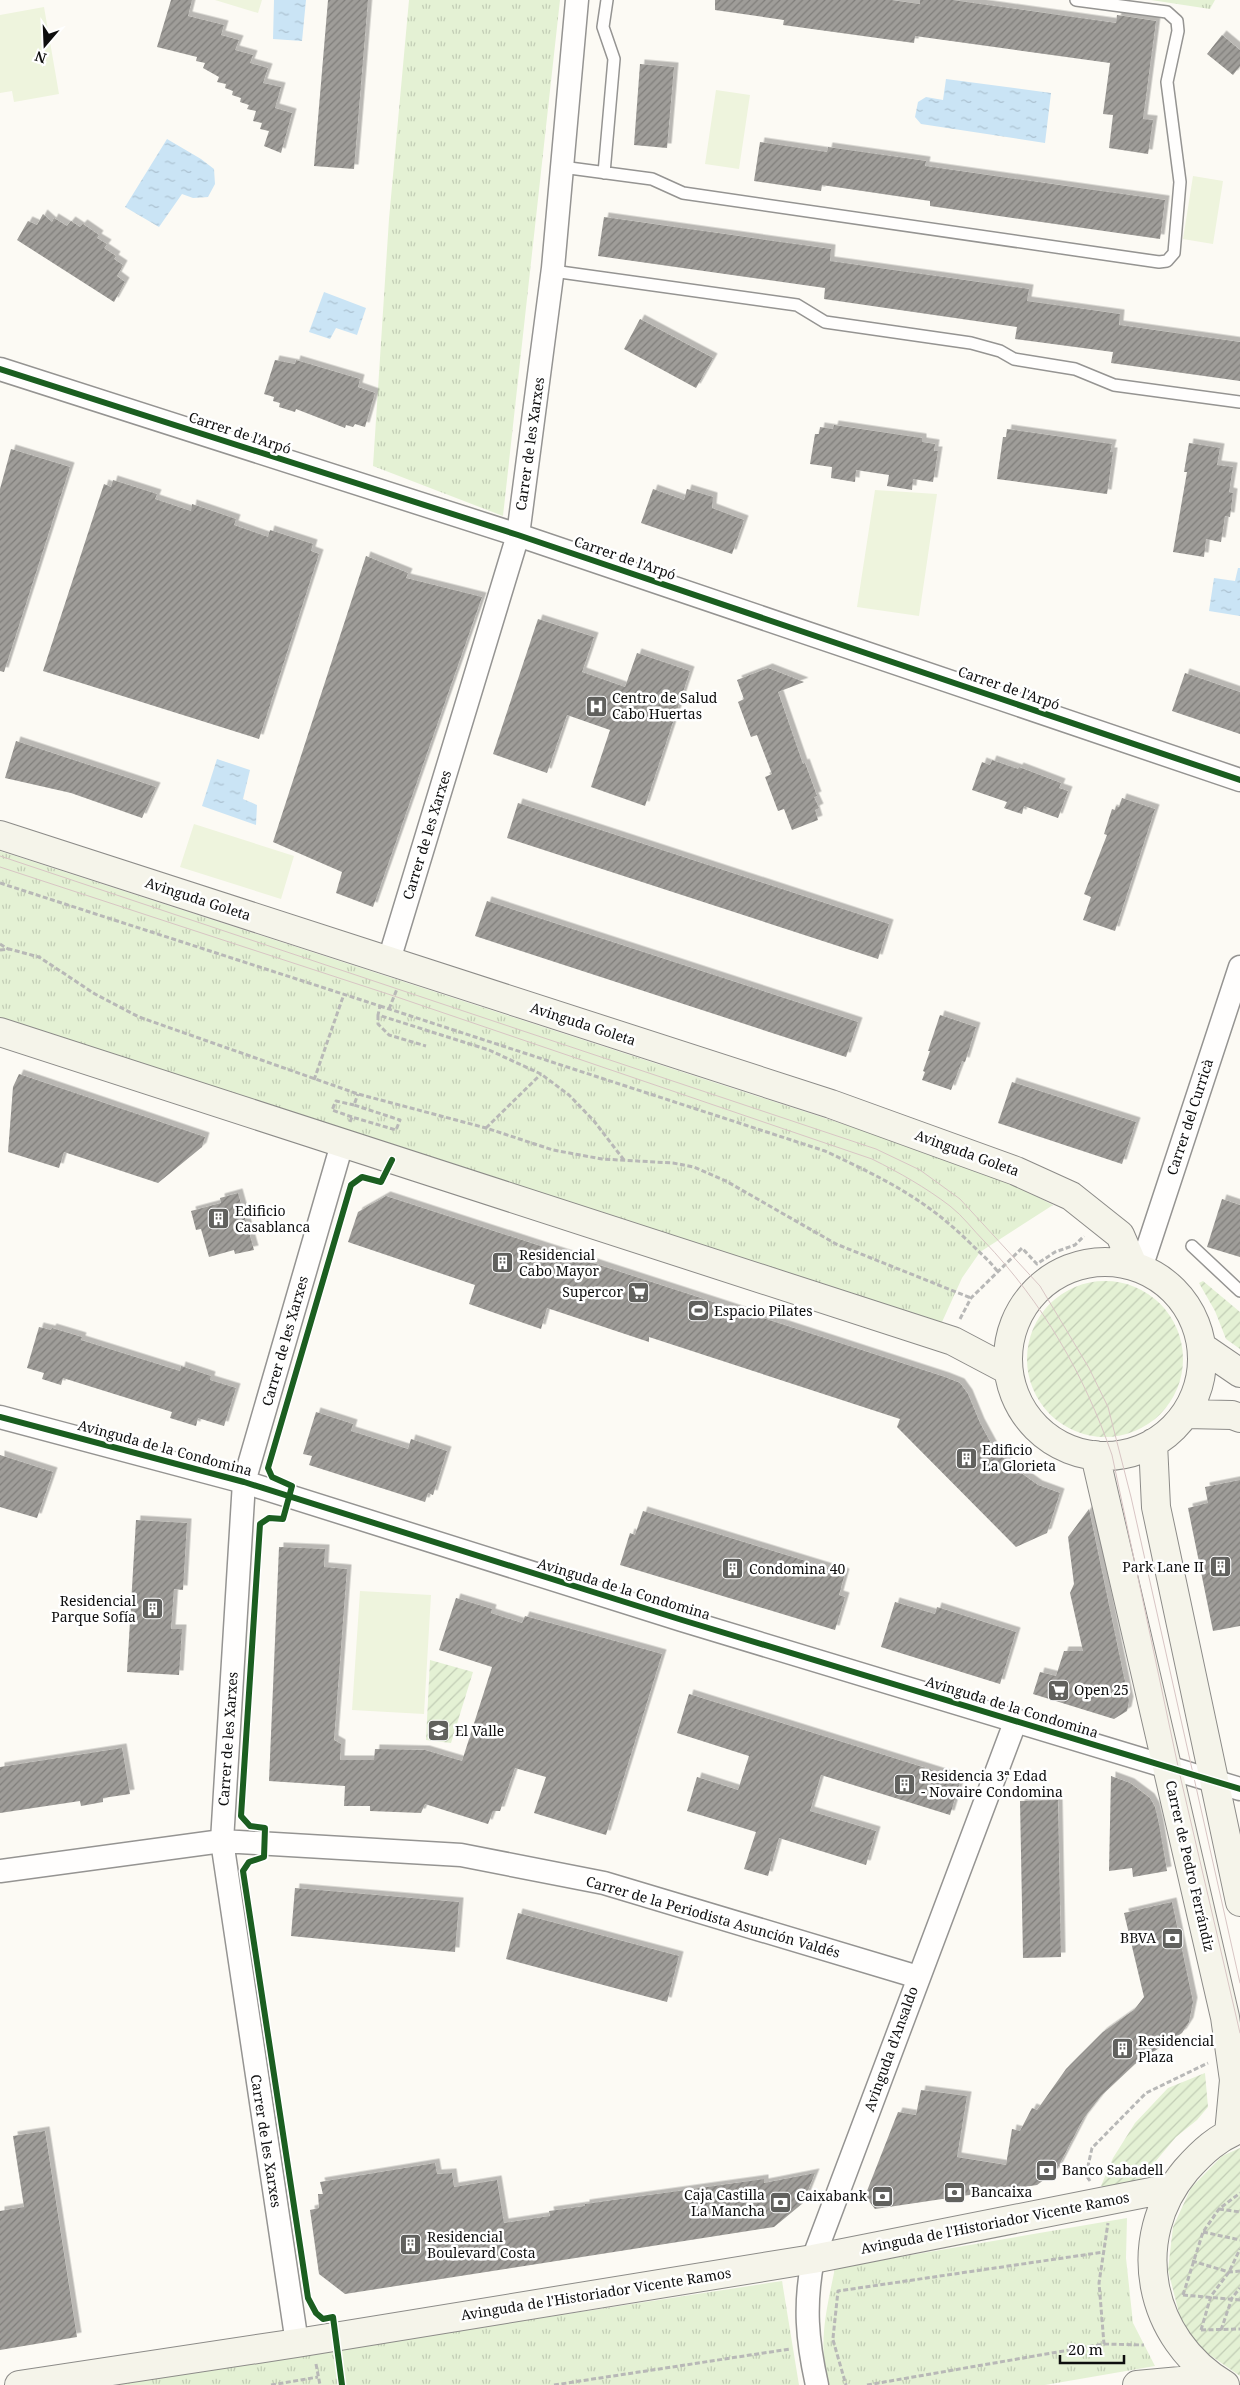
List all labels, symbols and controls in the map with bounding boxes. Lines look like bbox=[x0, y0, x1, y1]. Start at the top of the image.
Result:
north arrow bbox=[20, 20, 70, 70]
text: N bbox=[32, 47, 49, 69]
street label: Carrer de les Xarxes bbox=[511, 376, 548, 512]
street label: Carrer de l'Arpó bbox=[187, 407, 294, 458]
street label: Carrer de l'Arpó bbox=[572, 531, 679, 584]
street label: Carrer de l'Arpó bbox=[956, 661, 1063, 714]
place label: Centro de Salud Cabo Huertas bbox=[612, 688, 718, 723]
hospital icon: Centro de Salud Cabo Huertas bbox=[584, 694, 608, 718]
street label: Carrer de les Xarxes bbox=[398, 768, 455, 902]
street label: Avinguda Goleta bbox=[143, 873, 253, 925]
street label: Avinguda Goleta bbox=[528, 998, 638, 1050]
street label: Carrer del Curricà bbox=[1162, 1056, 1217, 1178]
street label: Avinguda Goleta bbox=[912, 1125, 1022, 1180]
place label: Edificio Casablanca bbox=[235, 1201, 310, 1236]
building icon: Edificio Casablanca bbox=[207, 1207, 231, 1231]
place label: Residencial Cabo Mayor bbox=[519, 1245, 600, 1280]
building icon: Residencial Cabo Mayor bbox=[491, 1251, 515, 1275]
street label: Carrer de les Xarxes bbox=[257, 1274, 312, 1408]
supermarket icon: Supercor bbox=[627, 1280, 651, 1304]
place label: Supercor bbox=[562, 1282, 623, 1301]
sports icon: Espacio Pilates bbox=[686, 1299, 710, 1323]
place label: Espacio Pilates bbox=[714, 1301, 813, 1320]
street label: Avinguda de la Condomina bbox=[76, 1415, 255, 1480]
place label: Edificio La Glorieta bbox=[982, 1440, 1056, 1475]
building icon: Edificio La Glorieta bbox=[954, 1446, 978, 1470]
street label: Avinguda de la Condomina bbox=[535, 1553, 713, 1624]
building icon: Park Lane II bbox=[1208, 1555, 1232, 1579]
building icon: Condomina 40 bbox=[721, 1557, 745, 1581]
place label: Park Lane II bbox=[1122, 1557, 1204, 1576]
place label: Condomina 40 bbox=[749, 1559, 845, 1578]
place label: Residencial Parque Sofía bbox=[51, 1591, 137, 1626]
building icon: Residencial Parque Sofía bbox=[140, 1597, 164, 1621]
street label: Carrer de les Xarxes bbox=[213, 1671, 242, 1807]
street label: Avinguda de la Condomina bbox=[923, 1671, 1101, 1742]
supermarket icon: Open 25 bbox=[1046, 1678, 1070, 1702]
place label: Open 25 bbox=[1074, 1680, 1129, 1699]
school or university icon: El Valle bbox=[427, 1719, 451, 1743]
place label: El Valle bbox=[455, 1721, 504, 1740]
place label: Residencia 3ª Edad - Novaire Condomina bbox=[921, 1766, 1063, 1801]
building icon: Residencia 3ª Edad - Novaire Condomina bbox=[893, 1772, 917, 1796]
street label: Carrer de Pedro Ferrándiz bbox=[1162, 1778, 1219, 1953]
street label: Carrer de la Periodista Asunción Valdés bbox=[584, 1871, 842, 1962]
bank icon: BBVA bbox=[1160, 1926, 1184, 1950]
place label: BBVA bbox=[1120, 1928, 1156, 1947]
street label: Avinguda d'Ansaldo bbox=[859, 1984, 922, 2114]
place label: Residencial Plaza bbox=[1138, 2031, 1215, 2066]
building icon: Residencial Plaza bbox=[1110, 2037, 1134, 2061]
street label: Carrer de les Xarxes bbox=[247, 2073, 286, 2209]
bank icon: Banco Sabadell bbox=[1034, 2158, 1058, 2182]
place label: Banco Sabadell bbox=[1062, 2160, 1164, 2179]
bank icon: Bancaixa bbox=[943, 2180, 967, 2204]
place label: Bancaixa bbox=[971, 2182, 1032, 2201]
bank icon: Caixabank bbox=[871, 2184, 895, 2208]
place label: Caja Castilla La Mancha bbox=[684, 2185, 765, 2220]
place label: Caixabank bbox=[796, 2186, 868, 2205]
street label: Avinguda de l'Historiador Vicente Ramos bbox=[859, 2187, 1131, 2258]
bank icon: Caja Castilla La Mancha bbox=[769, 2191, 793, 2215]
place label: Residencial Boulevard Costa bbox=[427, 2227, 536, 2262]
building icon: Residencial Boulevard Costa bbox=[399, 2233, 423, 2257]
street label: Avinguda de l'Historiador Vicente Ramos bbox=[460, 2263, 732, 2324]
scale bar bbox=[1060, 2332, 1124, 2364]
text: 20 m bbox=[1068, 2339, 1103, 2359]

